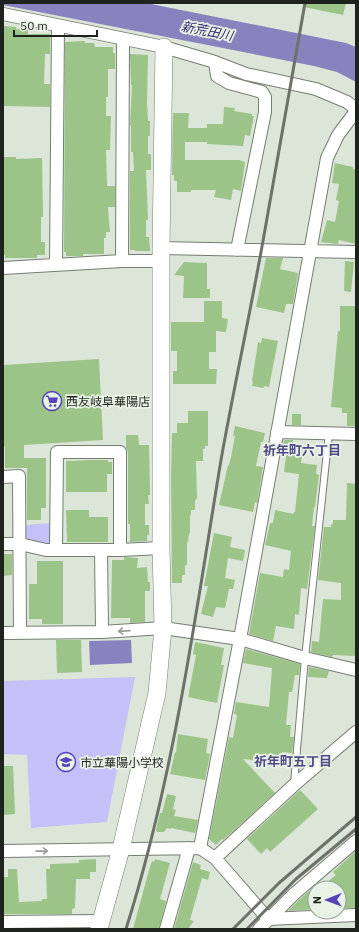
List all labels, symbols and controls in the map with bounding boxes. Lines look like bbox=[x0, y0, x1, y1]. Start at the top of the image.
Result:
scale bar bbox=[14, 12, 97, 38]
text: 50 m bbox=[20, 18, 48, 33]
water label: 新荒田川 bbox=[180, 18, 236, 45]
supermarket icon: 西友岐阜華陽店 bbox=[41, 390, 63, 412]
place label: 西友岐阜華陽店 bbox=[66, 394, 150, 409]
district label: 祈年町六丁目 bbox=[263, 442, 341, 459]
one-way arrow bbox=[118, 627, 131, 634]
school or university icon: 市立華陽小学校 bbox=[55, 751, 77, 773]
district label: 祈年町五丁目 bbox=[254, 753, 332, 770]
place label: 市立華陽小学校 bbox=[80, 755, 164, 770]
one-way arrow bbox=[35, 847, 48, 855]
north arrow bbox=[307, 880, 347, 920]
text: N bbox=[310, 896, 324, 904]

